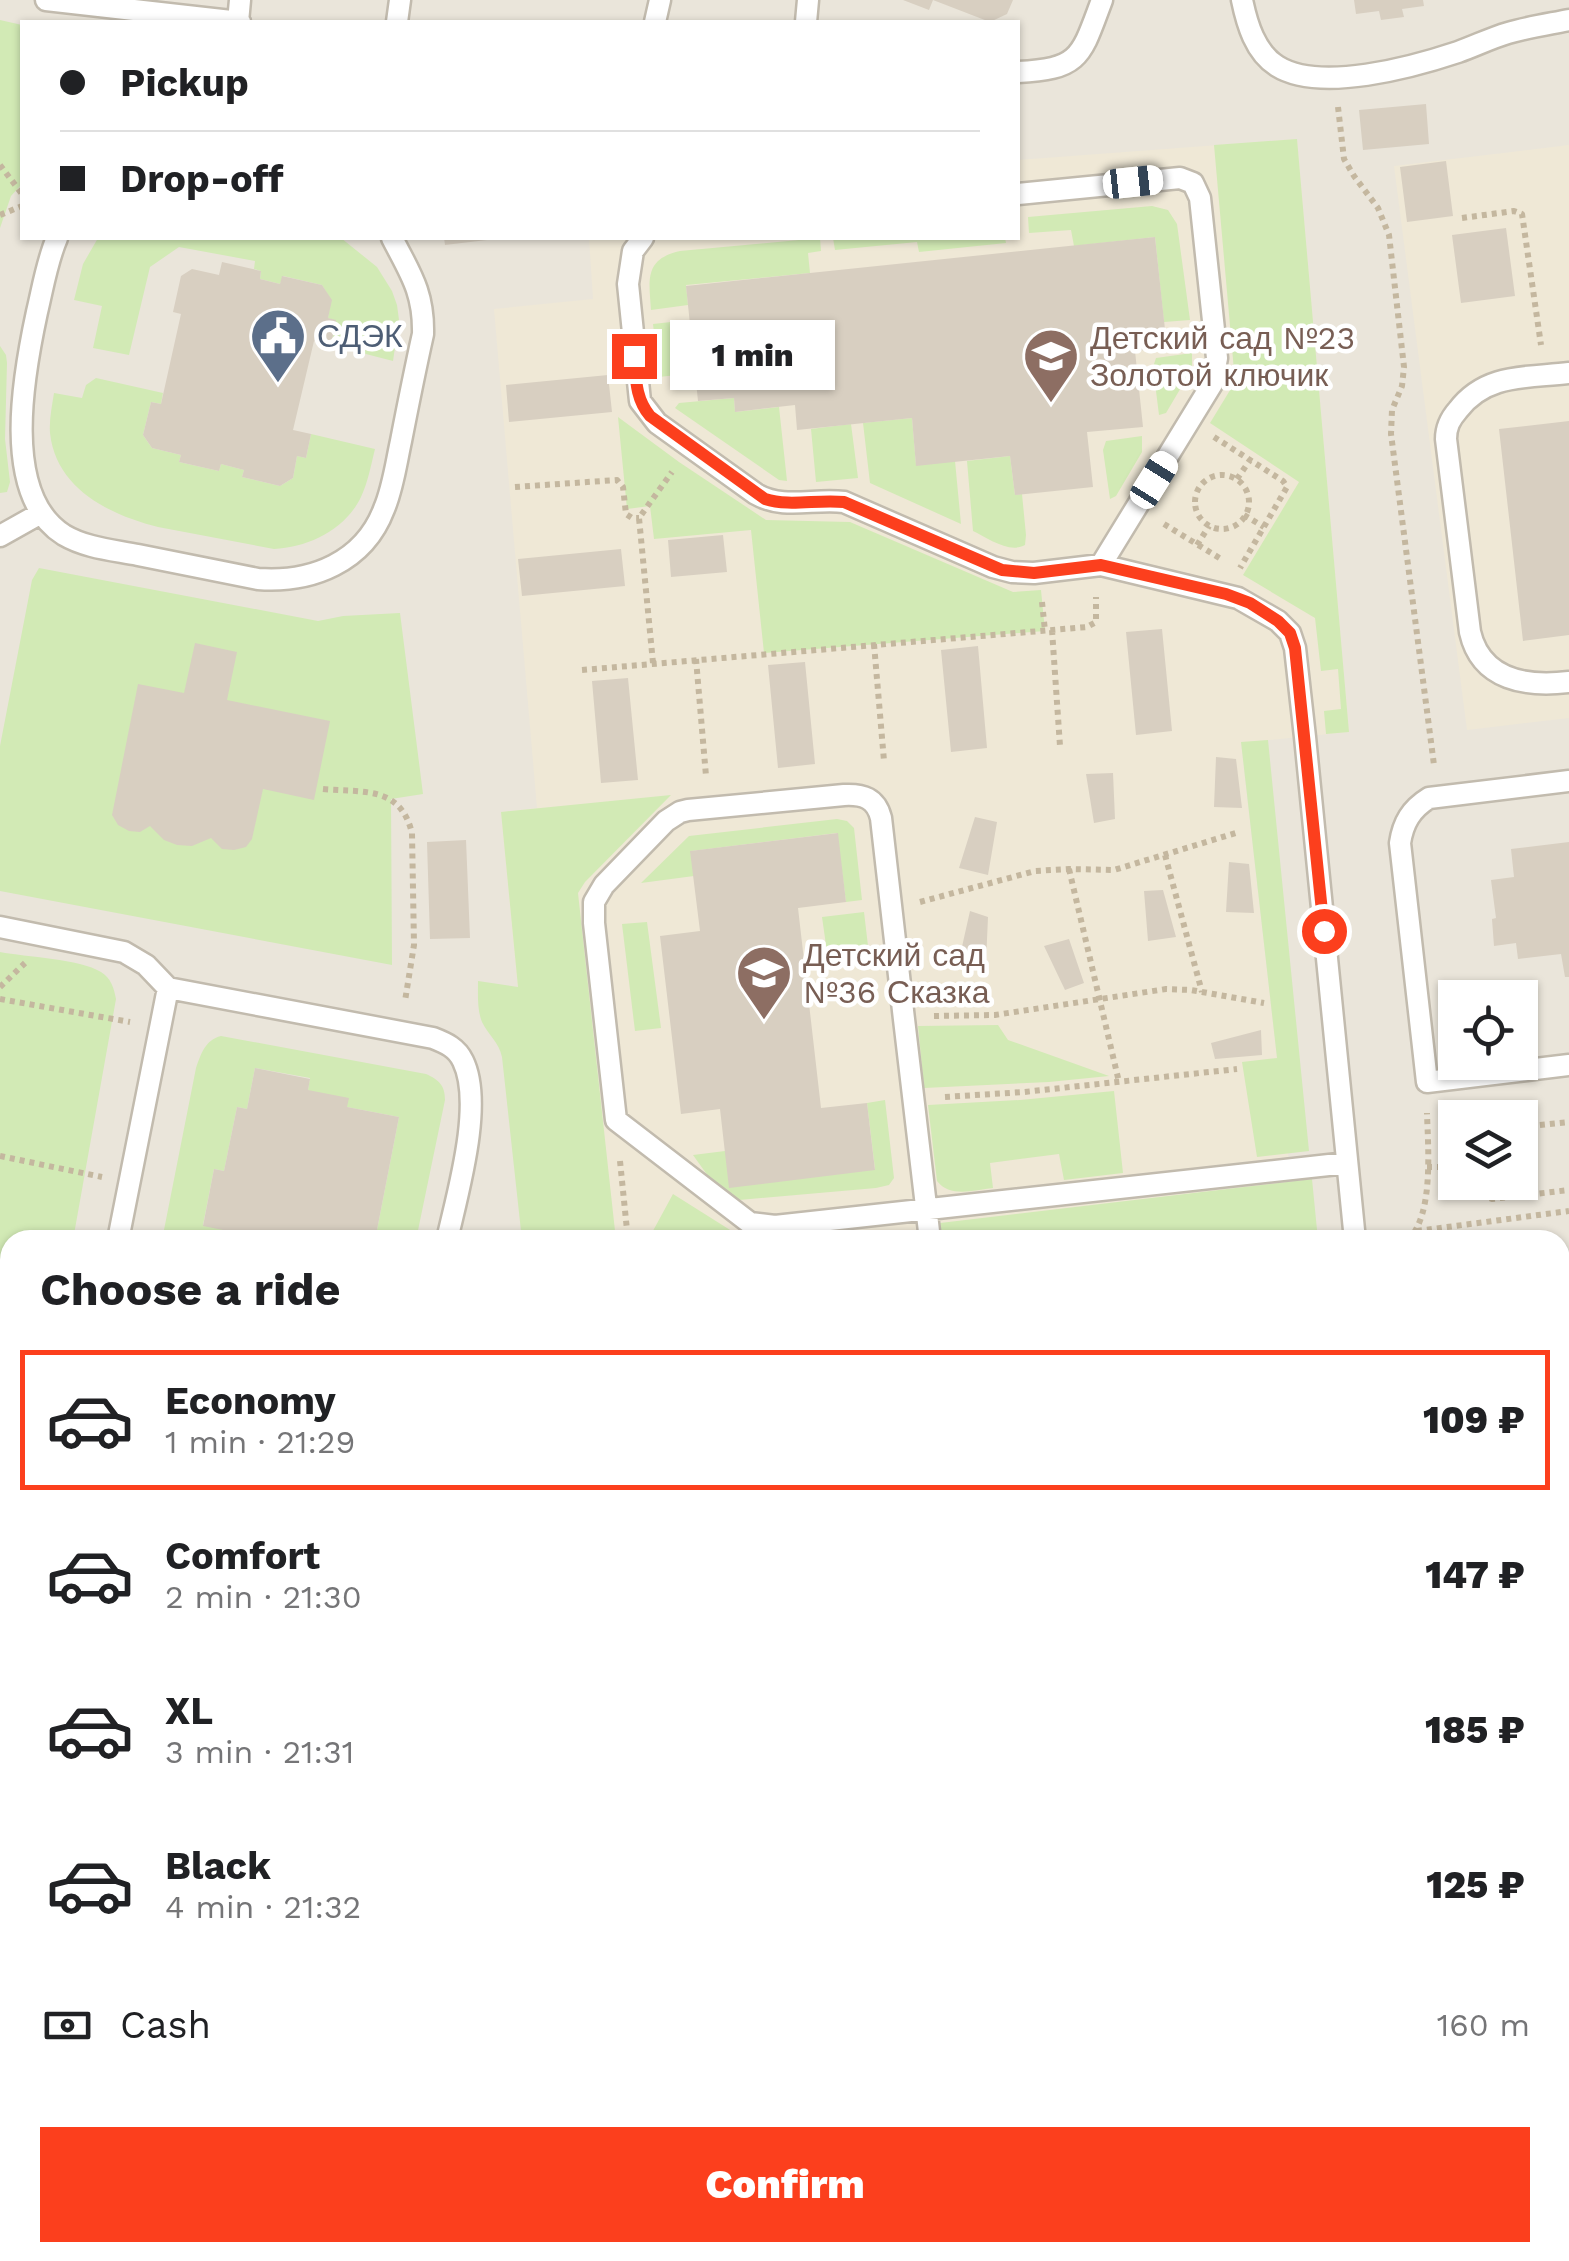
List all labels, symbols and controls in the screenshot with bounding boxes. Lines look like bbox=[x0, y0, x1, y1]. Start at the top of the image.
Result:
text: Pickup bbox=[120, 61, 249, 105]
text: Drop-off bbox=[120, 157, 284, 201]
car bbox=[1102, 164, 1164, 200]
public building icon: СДЭК bbox=[248, 306, 308, 385]
place label: СДЭК bbox=[317, 317, 403, 355]
place label: Детский сад №23 Золотой ключик bbox=[1090, 319, 1355, 394]
callout: 1 min bbox=[669, 321, 834, 391]
school or university icon: Детский сад №23 Золотой ключик bbox=[1021, 326, 1081, 405]
route end bbox=[612, 334, 657, 379]
text: 1 min bbox=[711, 336, 794, 374]
car bbox=[1125, 447, 1183, 513]
route start bbox=[1302, 909, 1347, 954]
place label: Детский сад №36 Сказка bbox=[803, 936, 990, 1011]
school or university icon: Детский сад №36 Сказка bbox=[734, 943, 794, 1022]
map controls bbox=[1438, 980, 1538, 1200]
button: locate bbox=[1438, 980, 1538, 1080]
button: layers bbox=[1438, 1100, 1538, 1200]
text: Choose a ride bbox=[40, 1263, 340, 1316]
icon: car bbox=[45, 1375, 135, 1465]
text: Economy bbox=[165, 1379, 336, 1423]
text: 109 ₽ bbox=[1423, 1398, 1525, 1442]
text: 1 min · 21:29 bbox=[165, 1423, 355, 1461]
icon: car bbox=[45, 1530, 135, 1620]
text: Comfort bbox=[165, 1534, 320, 1578]
text: 147 ₽ bbox=[1425, 1553, 1525, 1597]
text: 2 min · 21:30 bbox=[165, 1578, 362, 1616]
icon: car bbox=[45, 1685, 135, 1775]
text: XL bbox=[165, 1689, 213, 1733]
text: 185 ₽ bbox=[1425, 1708, 1525, 1752]
text: 3 min · 21:31 bbox=[165, 1733, 354, 1771]
icon: car bbox=[45, 1840, 135, 1930]
text: Black bbox=[165, 1844, 271, 1888]
text: 125 ₽ bbox=[1426, 1863, 1525, 1907]
text: 4 min · 21:32 bbox=[165, 1888, 361, 1926]
icon: cash bbox=[40, 1998, 95, 2053]
text: Cash bbox=[120, 2003, 211, 2047]
text: 160 m bbox=[1437, 2006, 1530, 2044]
button: Confirm bbox=[40, 2127, 1530, 2242]

